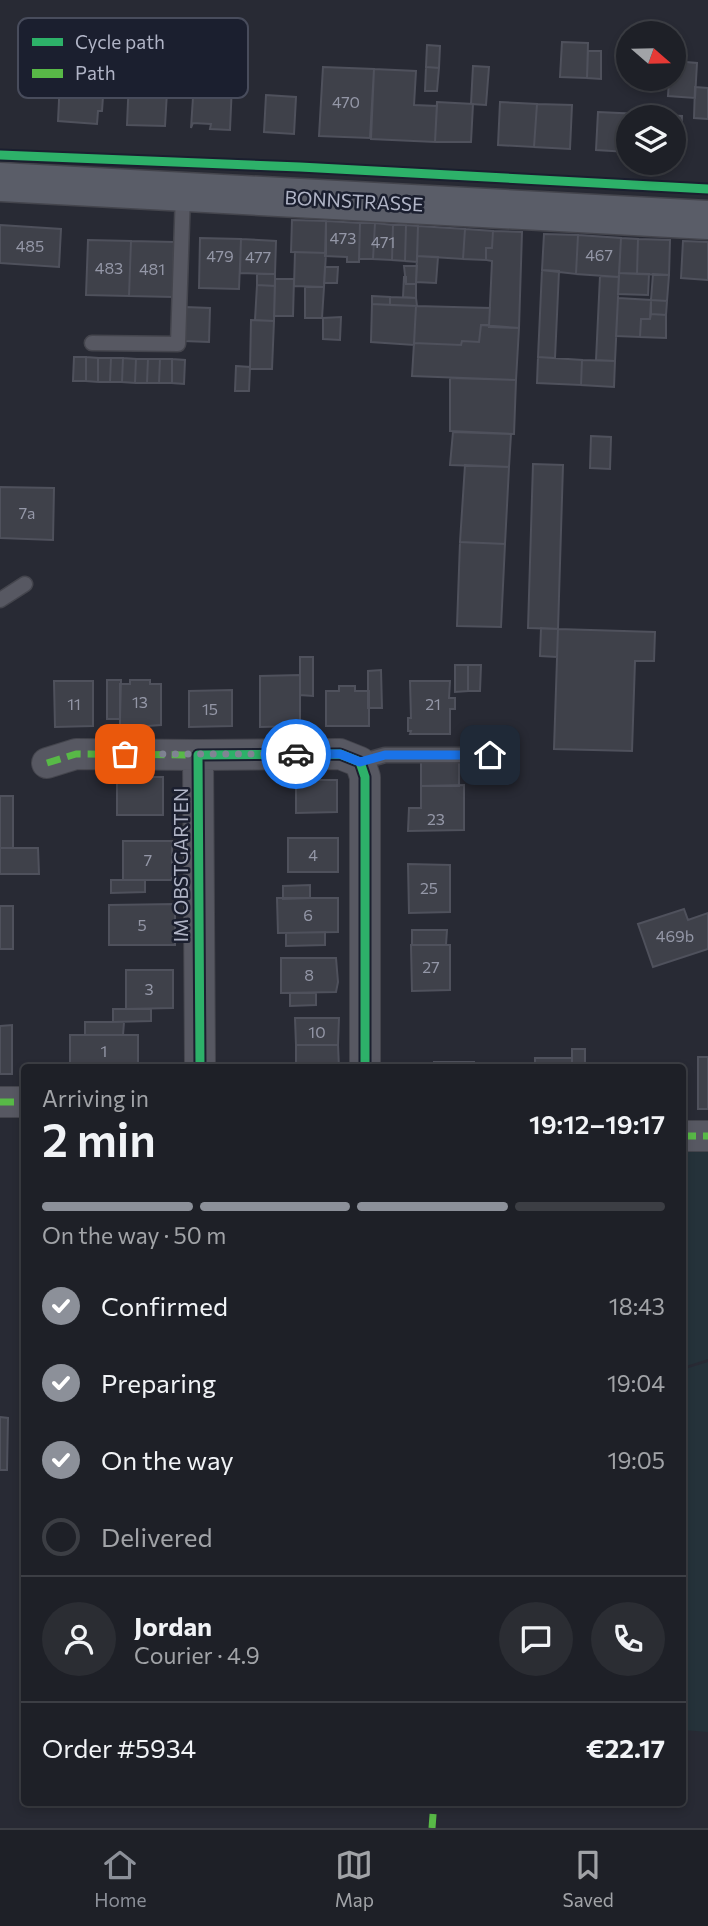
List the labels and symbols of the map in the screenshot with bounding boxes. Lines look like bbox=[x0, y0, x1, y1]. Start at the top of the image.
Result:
legend bbox=[18, 18, 248, 98]
north arrow bbox=[616, 21, 686, 91]
text: Cycle path bbox=[75, 30, 165, 53]
text: Path bbox=[75, 61, 116, 84]
house number: 470 bbox=[332, 92, 360, 111]
street label: BONNSTRASSE bbox=[284, 185, 424, 216]
house number: 473 bbox=[330, 228, 356, 247]
house number: 471 bbox=[371, 232, 395, 251]
house number: 485 bbox=[16, 236, 44, 255]
house number: 467 bbox=[585, 245, 613, 264]
house number: 479 bbox=[206, 246, 234, 265]
house number: 477 bbox=[245, 247, 271, 266]
house number: 483 bbox=[95, 258, 123, 277]
house number: 481 bbox=[139, 259, 165, 278]
house number: 7a bbox=[19, 503, 35, 522]
house number: 13 bbox=[132, 692, 148, 711]
house number: 11 bbox=[67, 694, 81, 713]
house number: 21 bbox=[425, 694, 441, 713]
house number: 15 bbox=[202, 699, 218, 718]
courier bbox=[261, 719, 331, 789]
pin bbox=[95, 724, 155, 784]
pin bbox=[460, 725, 520, 785]
street label: IM OBSTGARTEN bbox=[169, 788, 192, 942]
house number: 23 bbox=[427, 809, 445, 828]
house number: 4 bbox=[308, 845, 318, 864]
house number: 7 bbox=[144, 850, 152, 869]
house number: 25 bbox=[420, 878, 438, 897]
house number: 6 bbox=[303, 905, 313, 924]
house number: 5 bbox=[137, 915, 147, 934]
house number: 469b bbox=[656, 926, 694, 945]
house number: 27 bbox=[422, 957, 440, 976]
house number: 8 bbox=[304, 965, 314, 984]
house number: 3 bbox=[144, 979, 154, 998]
house number: 10 bbox=[308, 1022, 326, 1041]
house number: 1 bbox=[101, 1041, 107, 1060]

